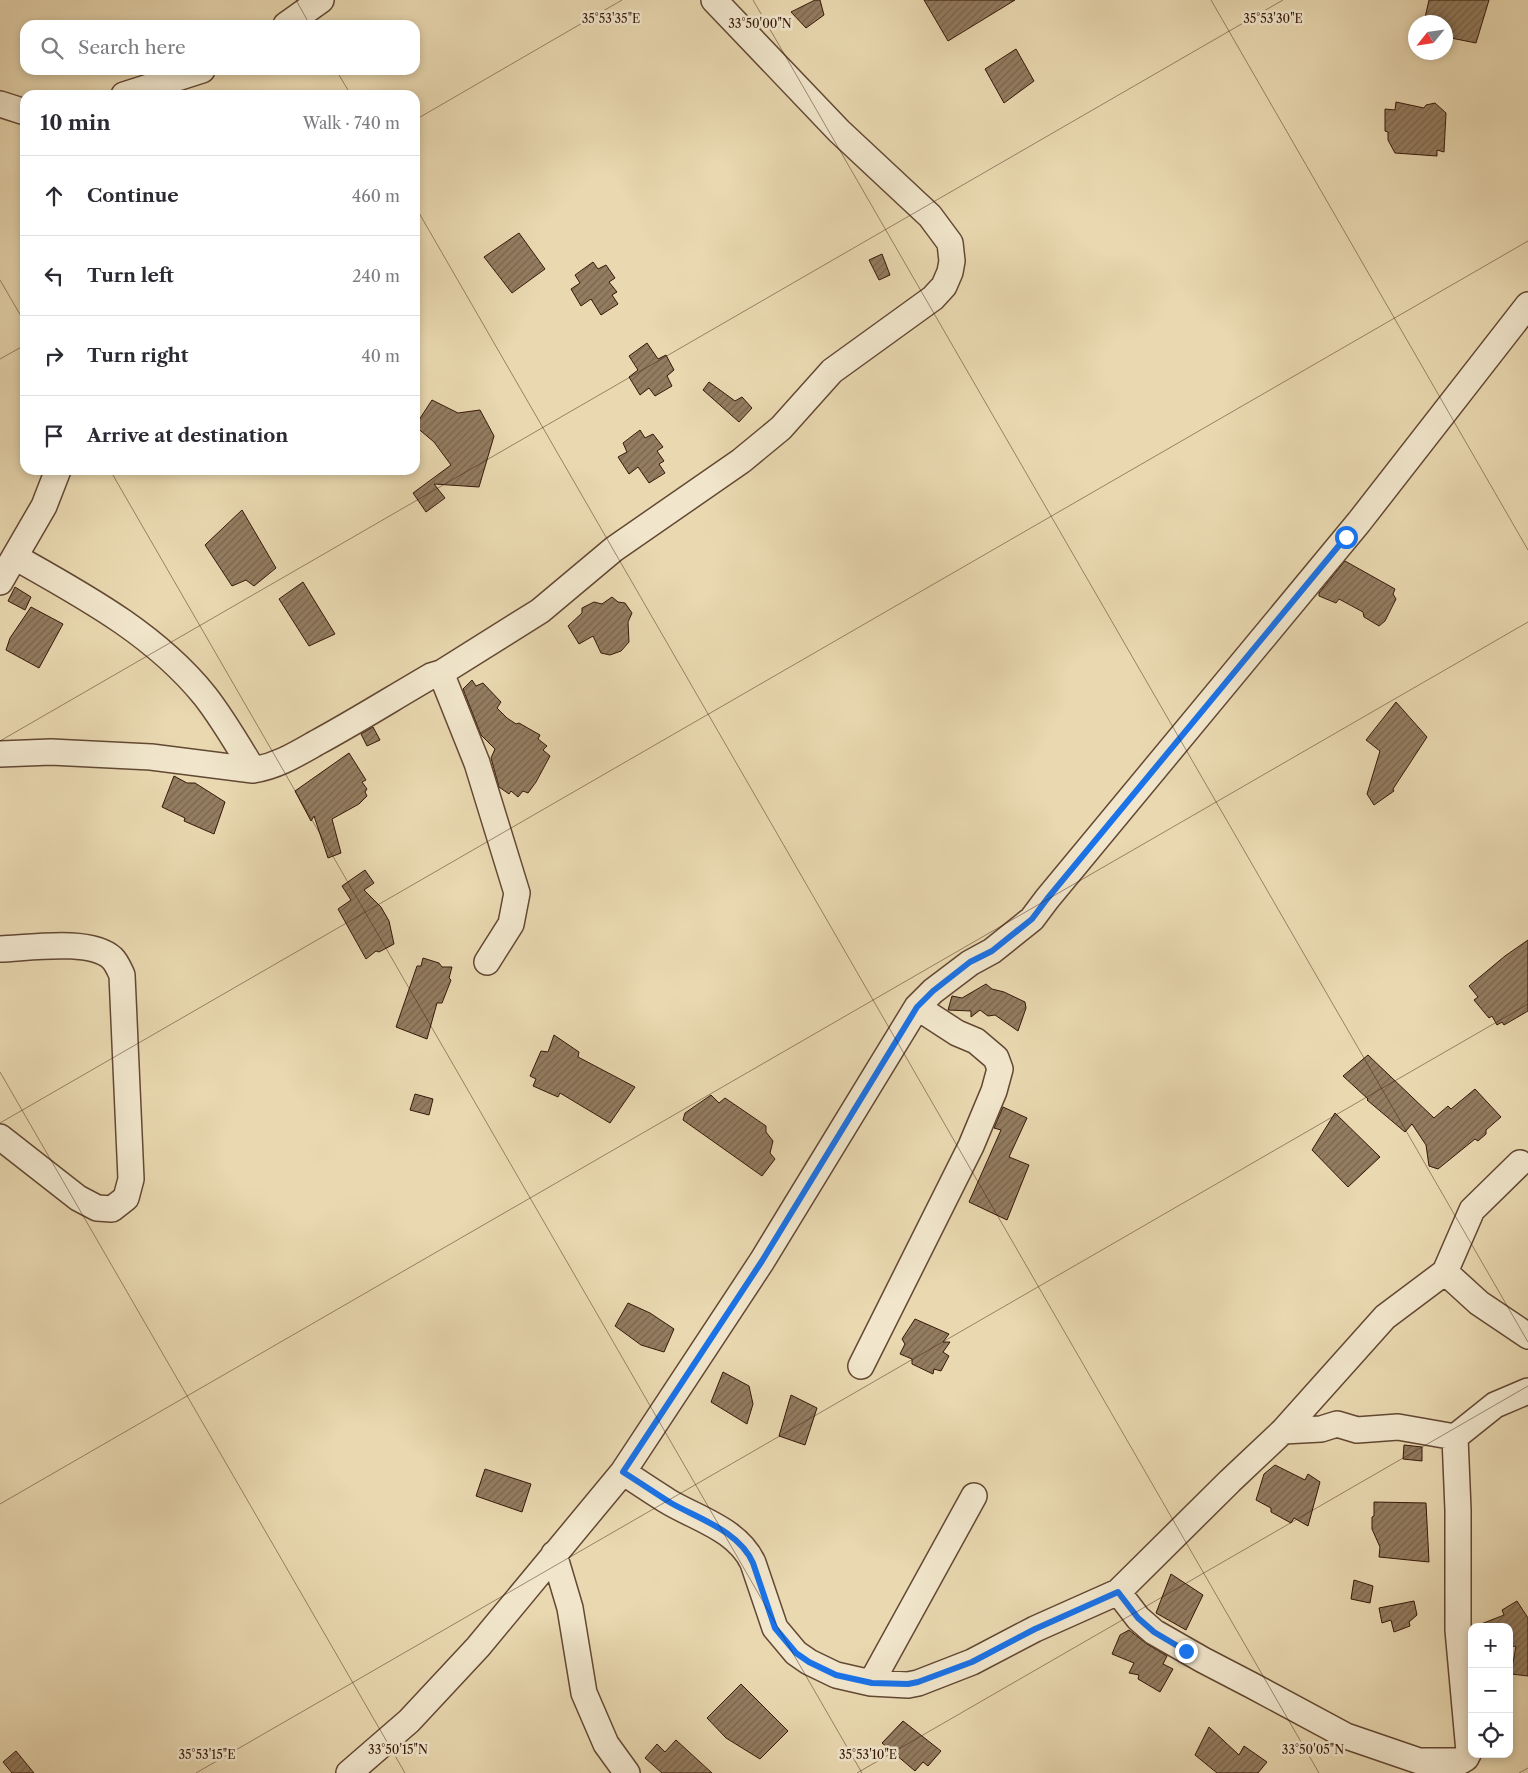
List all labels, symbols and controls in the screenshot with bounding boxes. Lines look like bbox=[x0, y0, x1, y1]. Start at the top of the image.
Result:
text: 35°53'35"E bbox=[582, 11, 640, 26]
text: 35°53'30"E bbox=[1243, 11, 1303, 26]
north arrow bbox=[1408, 15, 1453, 60]
text: 33°50'00"N bbox=[728, 16, 792, 31]
search box bbox=[20, 20, 420, 75]
icon: search bbox=[38, 34, 66, 62]
text: Search here bbox=[78, 36, 186, 59]
text: 10 min bbox=[40, 110, 111, 135]
text: Walk · 740 m bbox=[303, 113, 400, 133]
icon: ahead bbox=[40, 182, 68, 210]
text: Continue bbox=[87, 184, 179, 207]
text: 460 m bbox=[352, 186, 400, 206]
icon: left bbox=[40, 262, 68, 290]
text: Turn left bbox=[87, 264, 174, 287]
text: 240 m bbox=[352, 266, 400, 286]
icon: right bbox=[40, 342, 68, 370]
text: Turn right bbox=[87, 344, 188, 367]
text: 40 m bbox=[361, 346, 400, 366]
icon: arrive bbox=[40, 422, 68, 450]
text: Arrive at destination bbox=[87, 424, 288, 447]
route start bbox=[1335, 526, 1358, 549]
map controls bbox=[1468, 1623, 1513, 1758]
button: + bbox=[1468, 1623, 1513, 1668]
route end bbox=[1175, 1640, 1198, 1663]
button: − bbox=[1468, 1668, 1513, 1713]
button: locate bbox=[1468, 1713, 1513, 1758]
text: 33°50'15"N bbox=[368, 1742, 428, 1757]
text: 33°50'05"N bbox=[1282, 1742, 1344, 1757]
text: 35°53'15"E bbox=[178, 1747, 236, 1762]
text: 35°53'10"E bbox=[839, 1747, 897, 1762]

